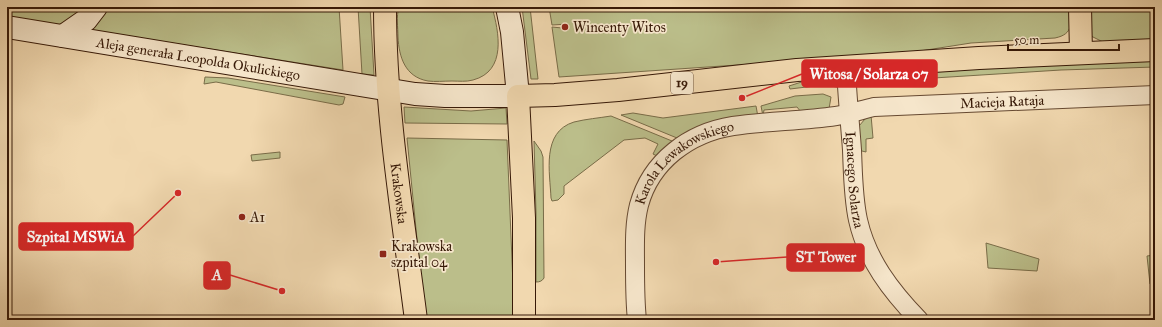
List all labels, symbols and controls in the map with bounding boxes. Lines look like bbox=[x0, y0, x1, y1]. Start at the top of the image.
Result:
place label: Wincenty Witos bbox=[573, 19, 666, 36]
marker: Wincenty Witos bbox=[560, 22, 570, 32]
scale bar bbox=[1008, 26, 1119, 52]
street label: Aleja generała Leopolda Okulickiego bbox=[94, 33, 302, 84]
text: 50 m bbox=[1014, 33, 1039, 47]
callout: Witosa / Solarza 07 bbox=[802, 60, 937, 87]
text: Witosa / Solarza 07 bbox=[809, 65, 929, 83]
road number: 19 bbox=[671, 72, 693, 94]
street label: Macieja Rataja bbox=[960, 91, 1045, 112]
street label: Karola Lewakowskiego bbox=[631, 117, 735, 207]
street label: Ignacego Solarza bbox=[842, 131, 868, 230]
street label: Krakowska bbox=[387, 162, 412, 225]
place label: A1 bbox=[249, 209, 265, 226]
marker: A1 bbox=[237, 212, 247, 222]
callout: Szpital MSWiA bbox=[19, 223, 133, 250]
text: Szpital MSWiA bbox=[27, 228, 126, 247]
place label: Krakowska szpital 04 bbox=[391, 238, 452, 271]
callout: ST Tower bbox=[787, 244, 864, 271]
text: ST Tower bbox=[796, 248, 857, 266]
marker: Krakowska szpital 04 bbox=[378, 249, 388, 259]
callout: A bbox=[204, 262, 230, 289]
text: A bbox=[211, 266, 223, 284]

